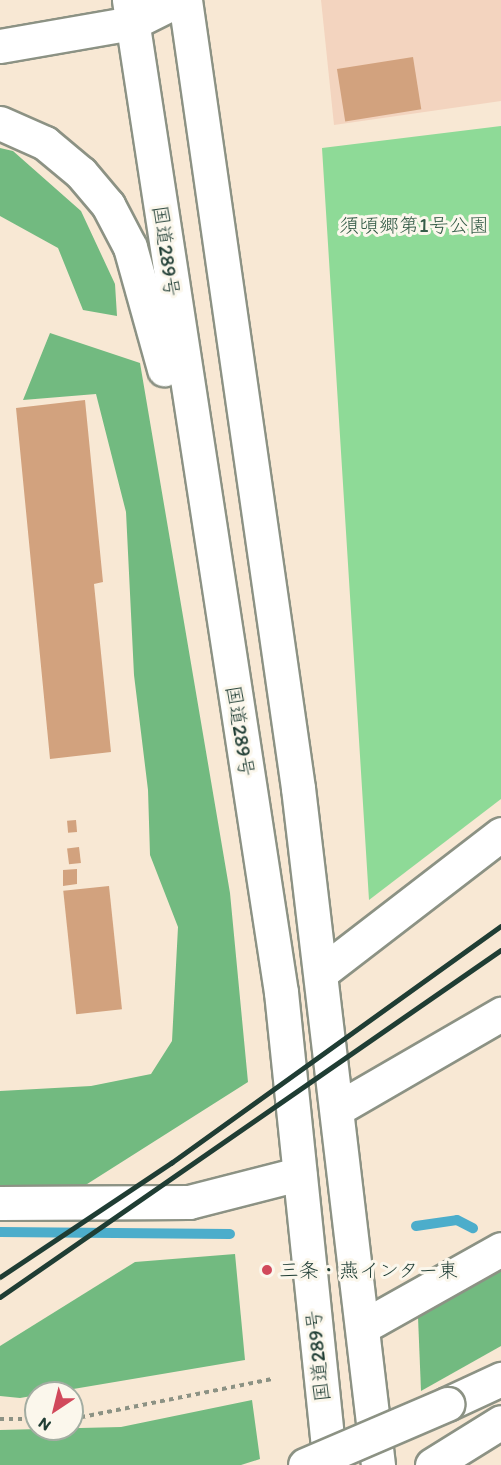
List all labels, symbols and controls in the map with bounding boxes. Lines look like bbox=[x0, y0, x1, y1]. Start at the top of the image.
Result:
street label: 国道289号 bbox=[148, 204, 184, 298]
park label: 須頃郷第1号公園 bbox=[339, 213, 489, 237]
street label: 国道289号 bbox=[221, 684, 259, 778]
place label: 三条・燕インター東 bbox=[279, 1258, 459, 1282]
marker: 三条・燕インター東 bbox=[260, 1263, 274, 1277]
street label: 国道289号 bbox=[301, 1309, 335, 1403]
north arrow bbox=[24, 1381, 84, 1441]
text: N bbox=[35, 1414, 54, 1435]

